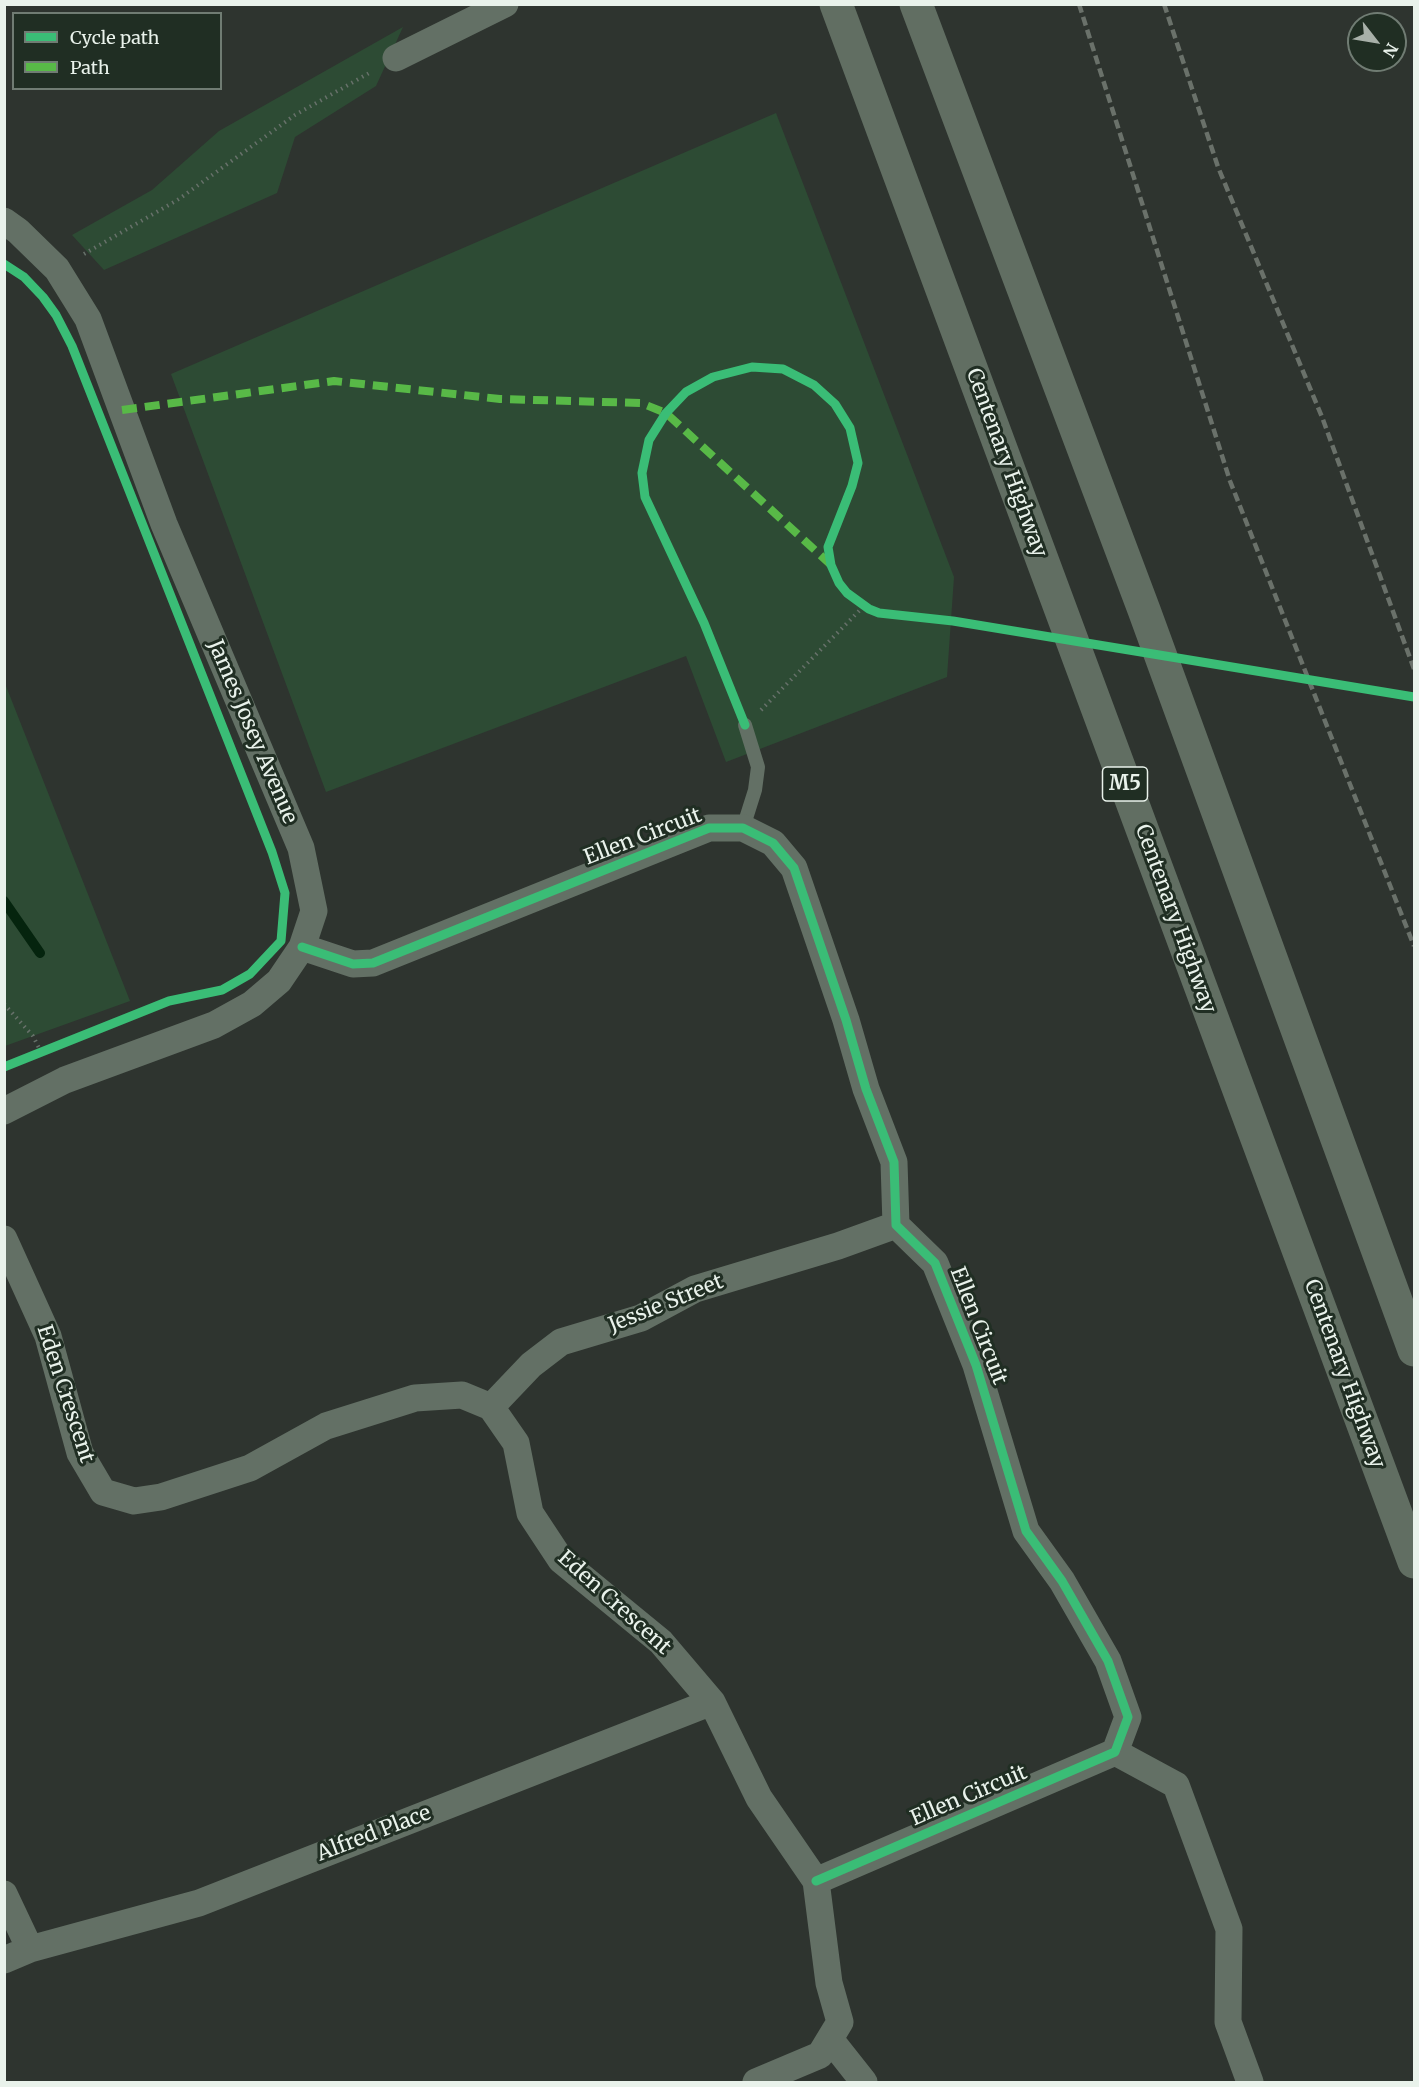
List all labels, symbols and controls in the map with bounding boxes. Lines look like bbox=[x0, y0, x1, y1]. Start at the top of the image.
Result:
legend bbox=[12, 12, 222, 90]
north arrow bbox=[1347, 12, 1407, 72]
text: Cycle path bbox=[70, 26, 159, 49]
text: N bbox=[1379, 40, 1403, 61]
text: Path bbox=[70, 56, 110, 79]
street label: Centenary Highway bbox=[960, 365, 1052, 561]
street label: James Josey Avenue bbox=[202, 636, 302, 828]
road number: M5 bbox=[1102, 767, 1148, 801]
street label: Ellen Circuit bbox=[581, 803, 705, 871]
street label: Centenary Highway bbox=[1129, 821, 1221, 1017]
street label: Ellen Circuit bbox=[944, 1264, 1012, 1388]
street label: Jessie Street bbox=[605, 1270, 727, 1338]
street label: Centenary Highway bbox=[1298, 1276, 1390, 1472]
street label: Eden Crescent bbox=[31, 1322, 99, 1466]
street label: Eden Crescent bbox=[552, 1546, 676, 1660]
street label: Ellen Circuit bbox=[907, 1760, 1031, 1832]
street label: Alfred Place bbox=[313, 1801, 435, 1867]

